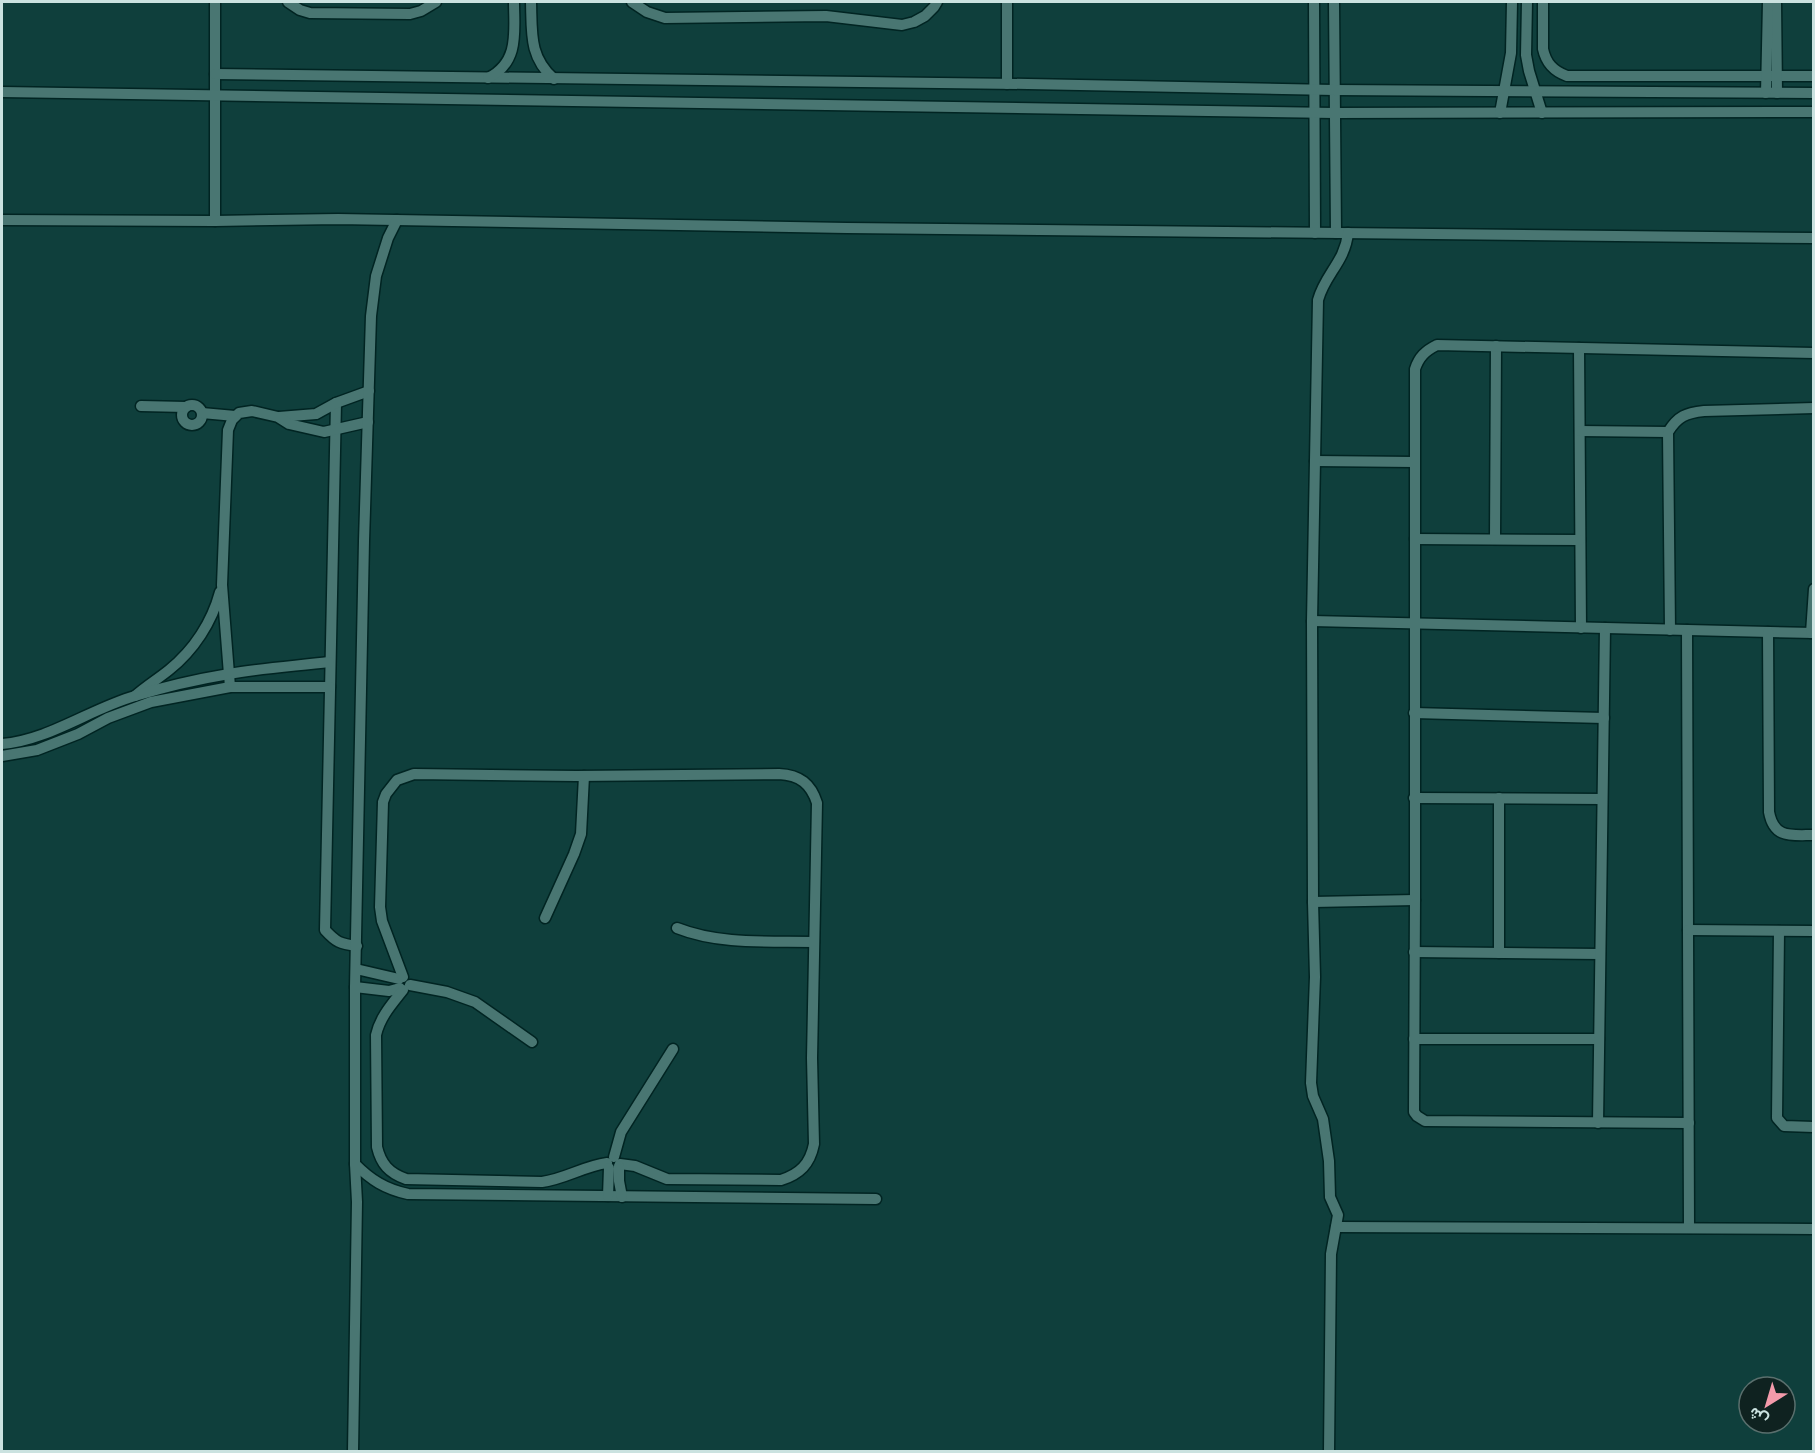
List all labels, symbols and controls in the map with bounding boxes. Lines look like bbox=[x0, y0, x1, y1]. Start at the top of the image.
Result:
north arrow bbox=[1737, 1375, 1797, 1435]
text: ش bbox=[1745, 1403, 1772, 1429]

